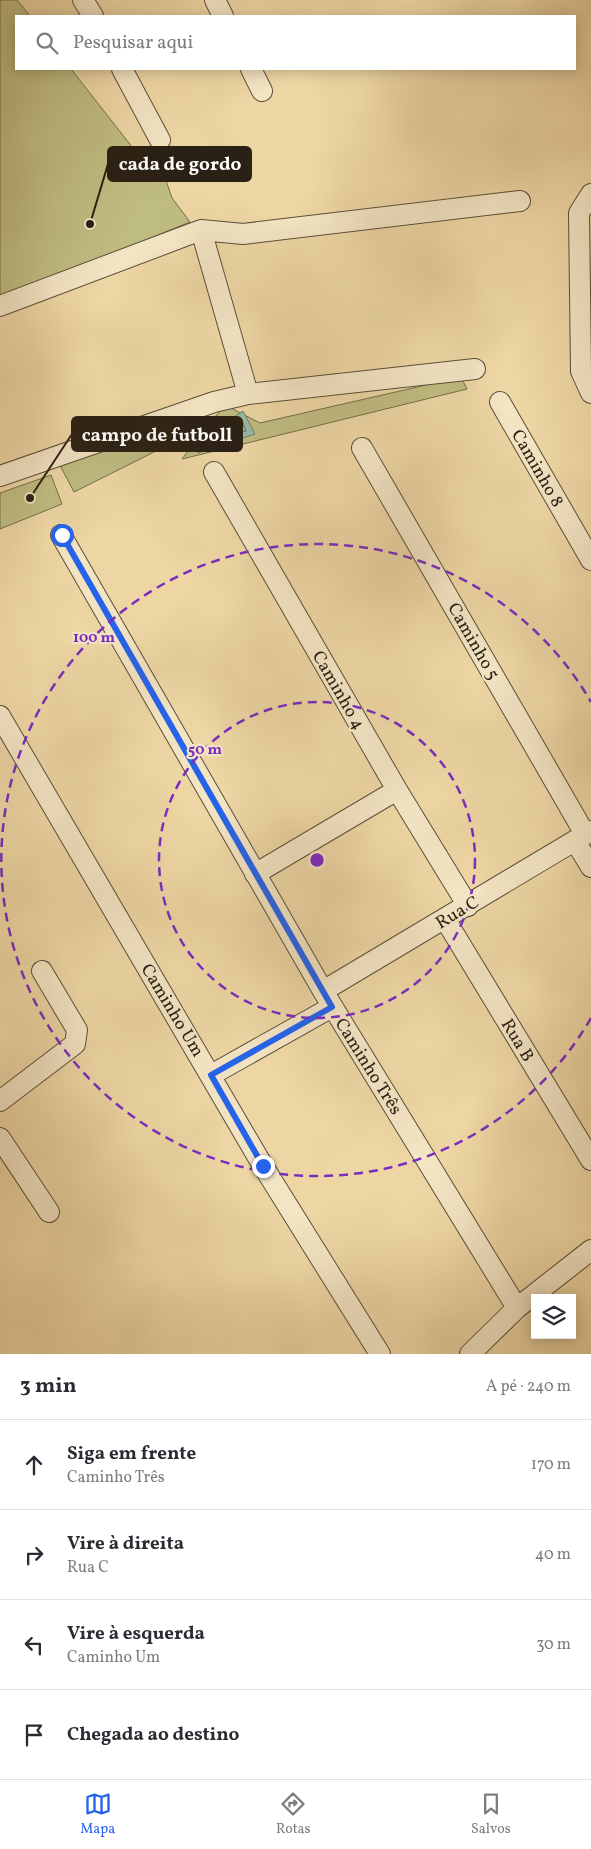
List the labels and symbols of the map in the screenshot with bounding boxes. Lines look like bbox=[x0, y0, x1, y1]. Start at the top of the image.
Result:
callout: cada de gordo bbox=[108, 147, 251, 181]
text: cada de gordo bbox=[119, 152, 241, 178]
callout: campo de futboll bbox=[72, 417, 242, 451]
text: campo de futboll bbox=[82, 423, 232, 449]
street label: Caminho 8 bbox=[504, 425, 569, 512]
route start bbox=[51, 524, 74, 547]
street label: Caminho 5 bbox=[441, 599, 505, 685]
text: 100 m bbox=[73, 628, 116, 649]
street label: Caminho 4 bbox=[305, 647, 370, 735]
text: 50 m bbox=[188, 740, 222, 761]
centre of rings bbox=[308, 851, 326, 869]
street label: Rua C bbox=[431, 891, 484, 936]
street label: Caminho Um bbox=[134, 959, 209, 1062]
street label: Caminho Três bbox=[328, 1014, 407, 1120]
street label: Rua B bbox=[494, 1015, 539, 1067]
route end bbox=[252, 1155, 275, 1178]

